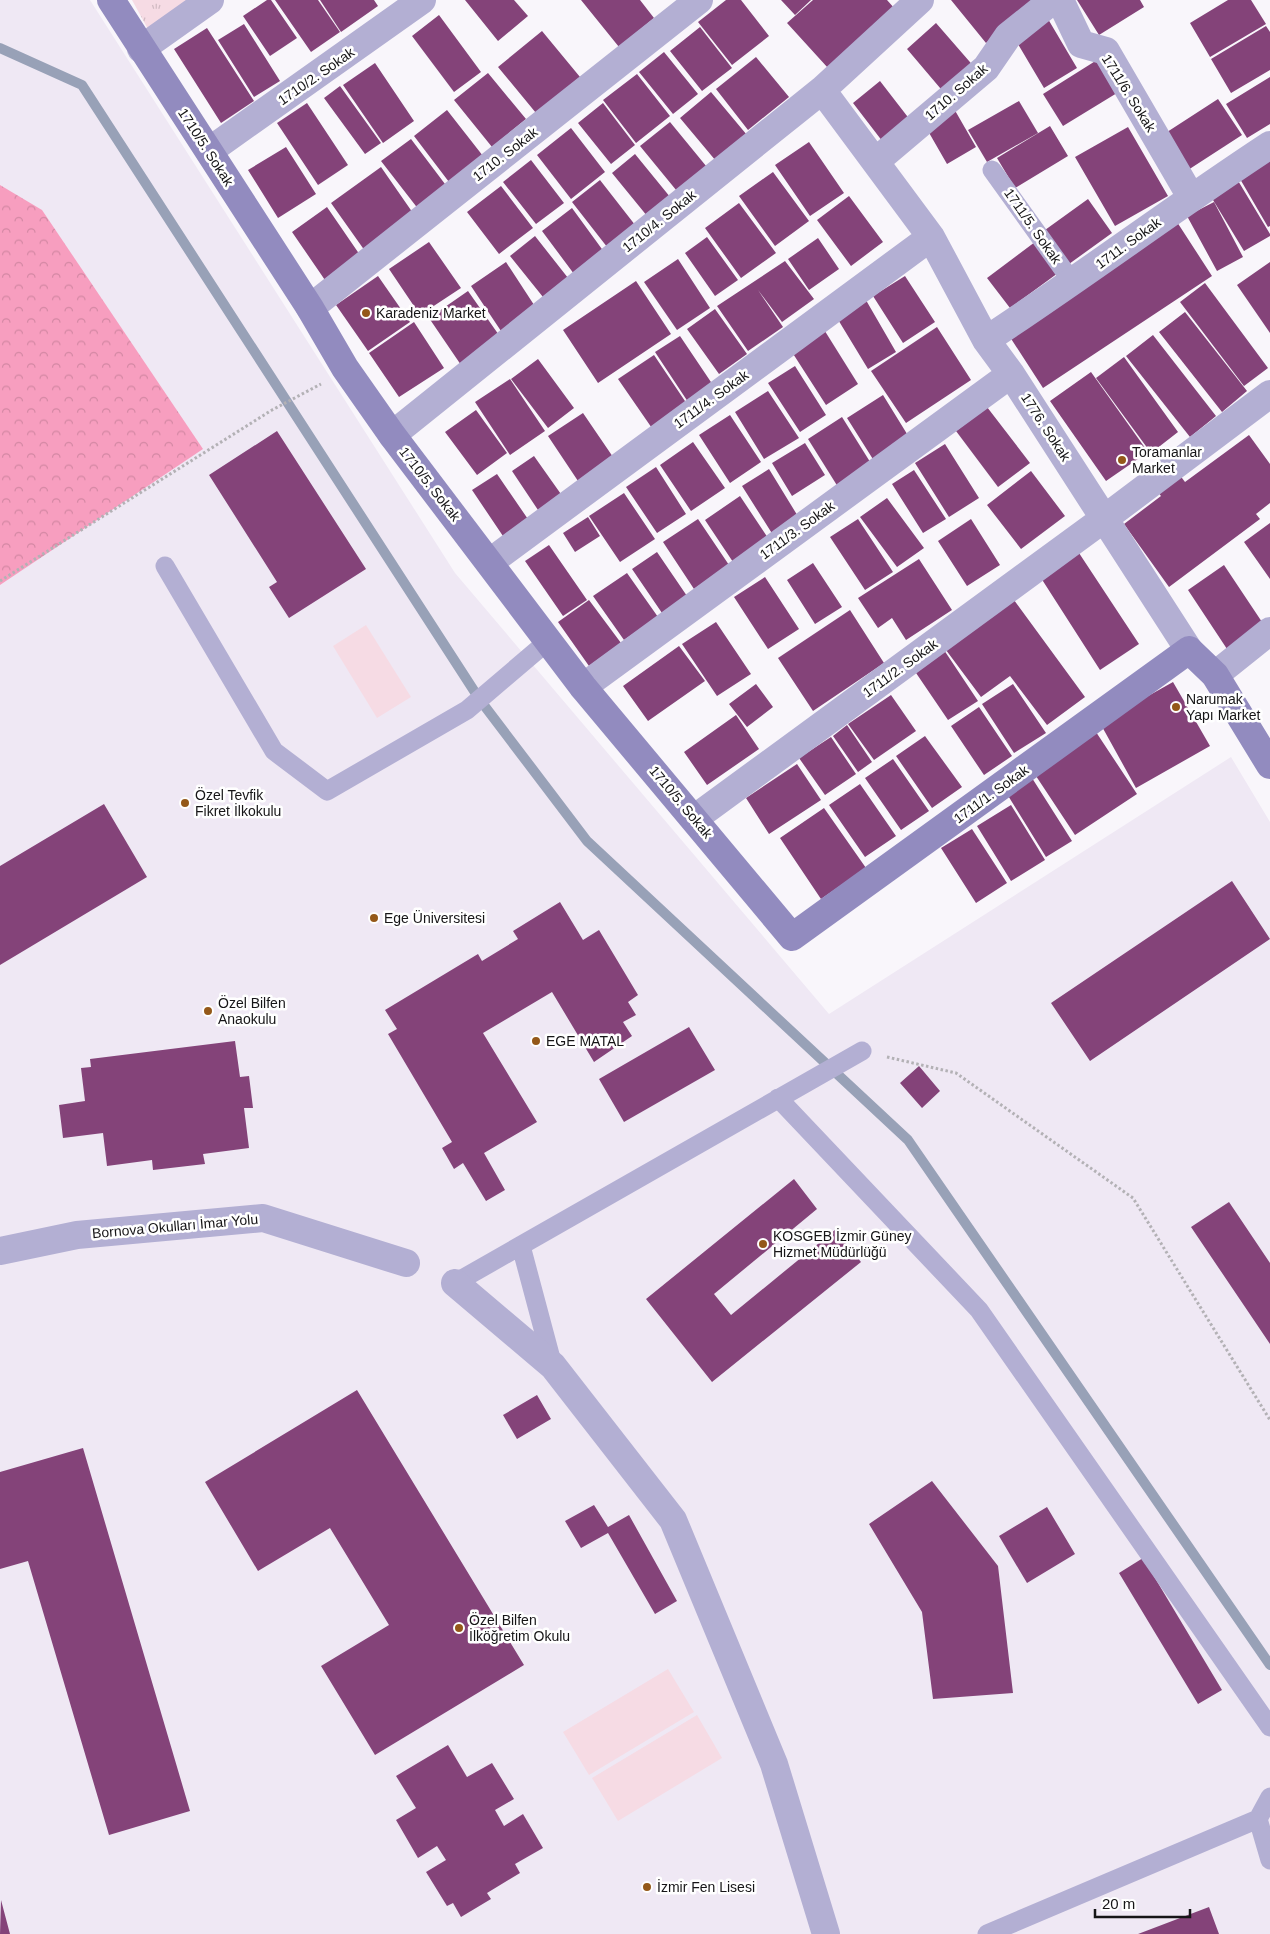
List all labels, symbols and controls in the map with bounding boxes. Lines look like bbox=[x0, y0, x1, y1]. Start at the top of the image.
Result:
street label: 1710/2. Sokak bbox=[275, 43, 358, 108]
street label: 1711/6. Sokak bbox=[1099, 51, 1160, 136]
street label: 1710. Sokak bbox=[921, 60, 991, 124]
street label: 1710/5. Sokak bbox=[175, 105, 238, 190]
street label: 1710. Sokak bbox=[469, 123, 541, 184]
street label: 1711/5. Sokak bbox=[1001, 185, 1065, 268]
street label: 1710/4. Sokak bbox=[619, 186, 700, 255]
street label: 1711. Sokak bbox=[1092, 213, 1165, 272]
place label: Karadeniz Market bbox=[376, 305, 486, 321]
marker: Karadeniz Market bbox=[360, 307, 372, 319]
street label: 1711/4. Sokak bbox=[671, 366, 752, 431]
street label: 1776. Sokak bbox=[1018, 390, 1074, 465]
street label: 1710/5. Sokak bbox=[396, 444, 464, 525]
place label: Toramanlar Market bbox=[1132, 444, 1202, 476]
marker: Toramanlar Market bbox=[1116, 454, 1128, 466]
street label: 1711/3. Sokak bbox=[757, 497, 838, 562]
street label: 1711/2. Sokak bbox=[860, 635, 941, 700]
place label: Narumak Yapı Market bbox=[1186, 691, 1261, 723]
marker: Narumak Yapı Market bbox=[1170, 701, 1182, 713]
street label: 1711/1. Sokak bbox=[951, 761, 1032, 826]
street label: 1710/5. Sokak bbox=[646, 763, 717, 842]
place label: Özel Tevfik Fikret İlkokulu bbox=[195, 786, 281, 819]
marker: Özel Tevfik Fikret İlkokulu bbox=[179, 797, 191, 809]
place label: Ege Üniversitesi bbox=[384, 909, 485, 926]
marker: Ege Üniversitesi bbox=[368, 912, 380, 924]
place label: Özel Bilfen Anaokulu bbox=[218, 994, 286, 1027]
marker: Özel Bilfen Anaokulu bbox=[202, 1005, 214, 1017]
place label: EGE MATAL bbox=[546, 1033, 624, 1049]
marker: EGE MATAL bbox=[530, 1035, 542, 1047]
street label: Bornova Okulları İmar Yolu bbox=[91, 1210, 259, 1241]
place label: KOSGEB İzmir Güney Hizmet Müdürlüğü bbox=[773, 1227, 911, 1260]
marker: KOSGEB İzmir Güney Hizmet Müdürlüğü bbox=[757, 1238, 769, 1250]
place label: Özel Bilfen İlköğretim Okulu bbox=[469, 1611, 570, 1644]
marker: Özel Bilfen İlköğretim Okulu bbox=[453, 1622, 465, 1634]
place label: İzmir Fen Lisesi bbox=[657, 1878, 755, 1895]
marker: İzmir Fen Lisesi bbox=[641, 1881, 653, 1893]
scale bar bbox=[1095, 1886, 1190, 1918]
text: 20 m bbox=[1102, 1895, 1135, 1912]

